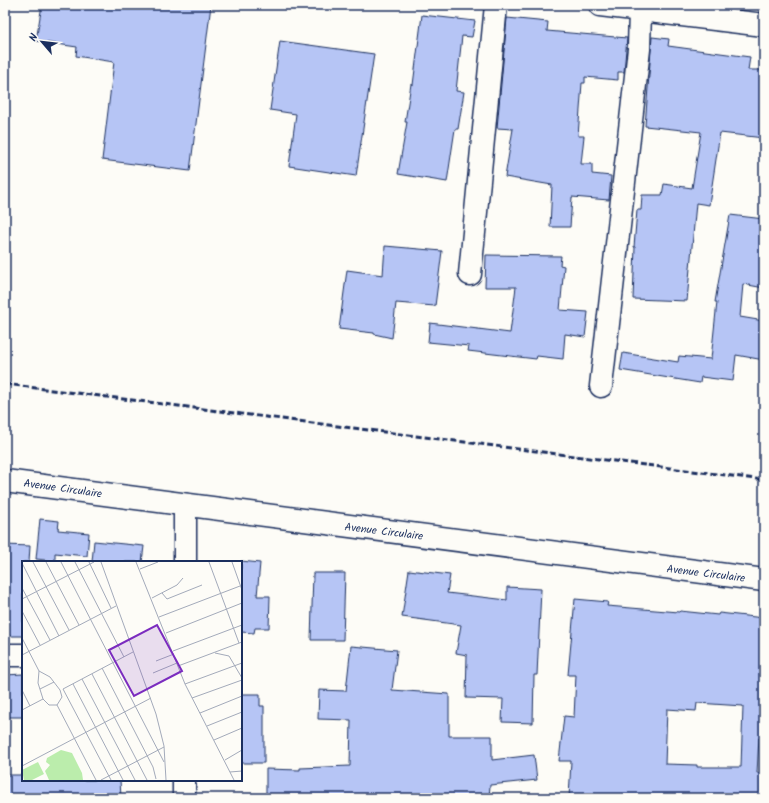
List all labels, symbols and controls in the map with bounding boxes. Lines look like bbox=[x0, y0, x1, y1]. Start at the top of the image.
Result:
north arrow bbox=[22, 22, 62, 62]
text: N bbox=[24, 30, 44, 45]
street label: Avenue Circulaire bbox=[23, 475, 103, 503]
street label: Avenue Circulaire bbox=[344, 518, 424, 546]
street label: Avenue Circulaire bbox=[666, 560, 746, 588]
inset map bbox=[22, 561, 242, 781]

